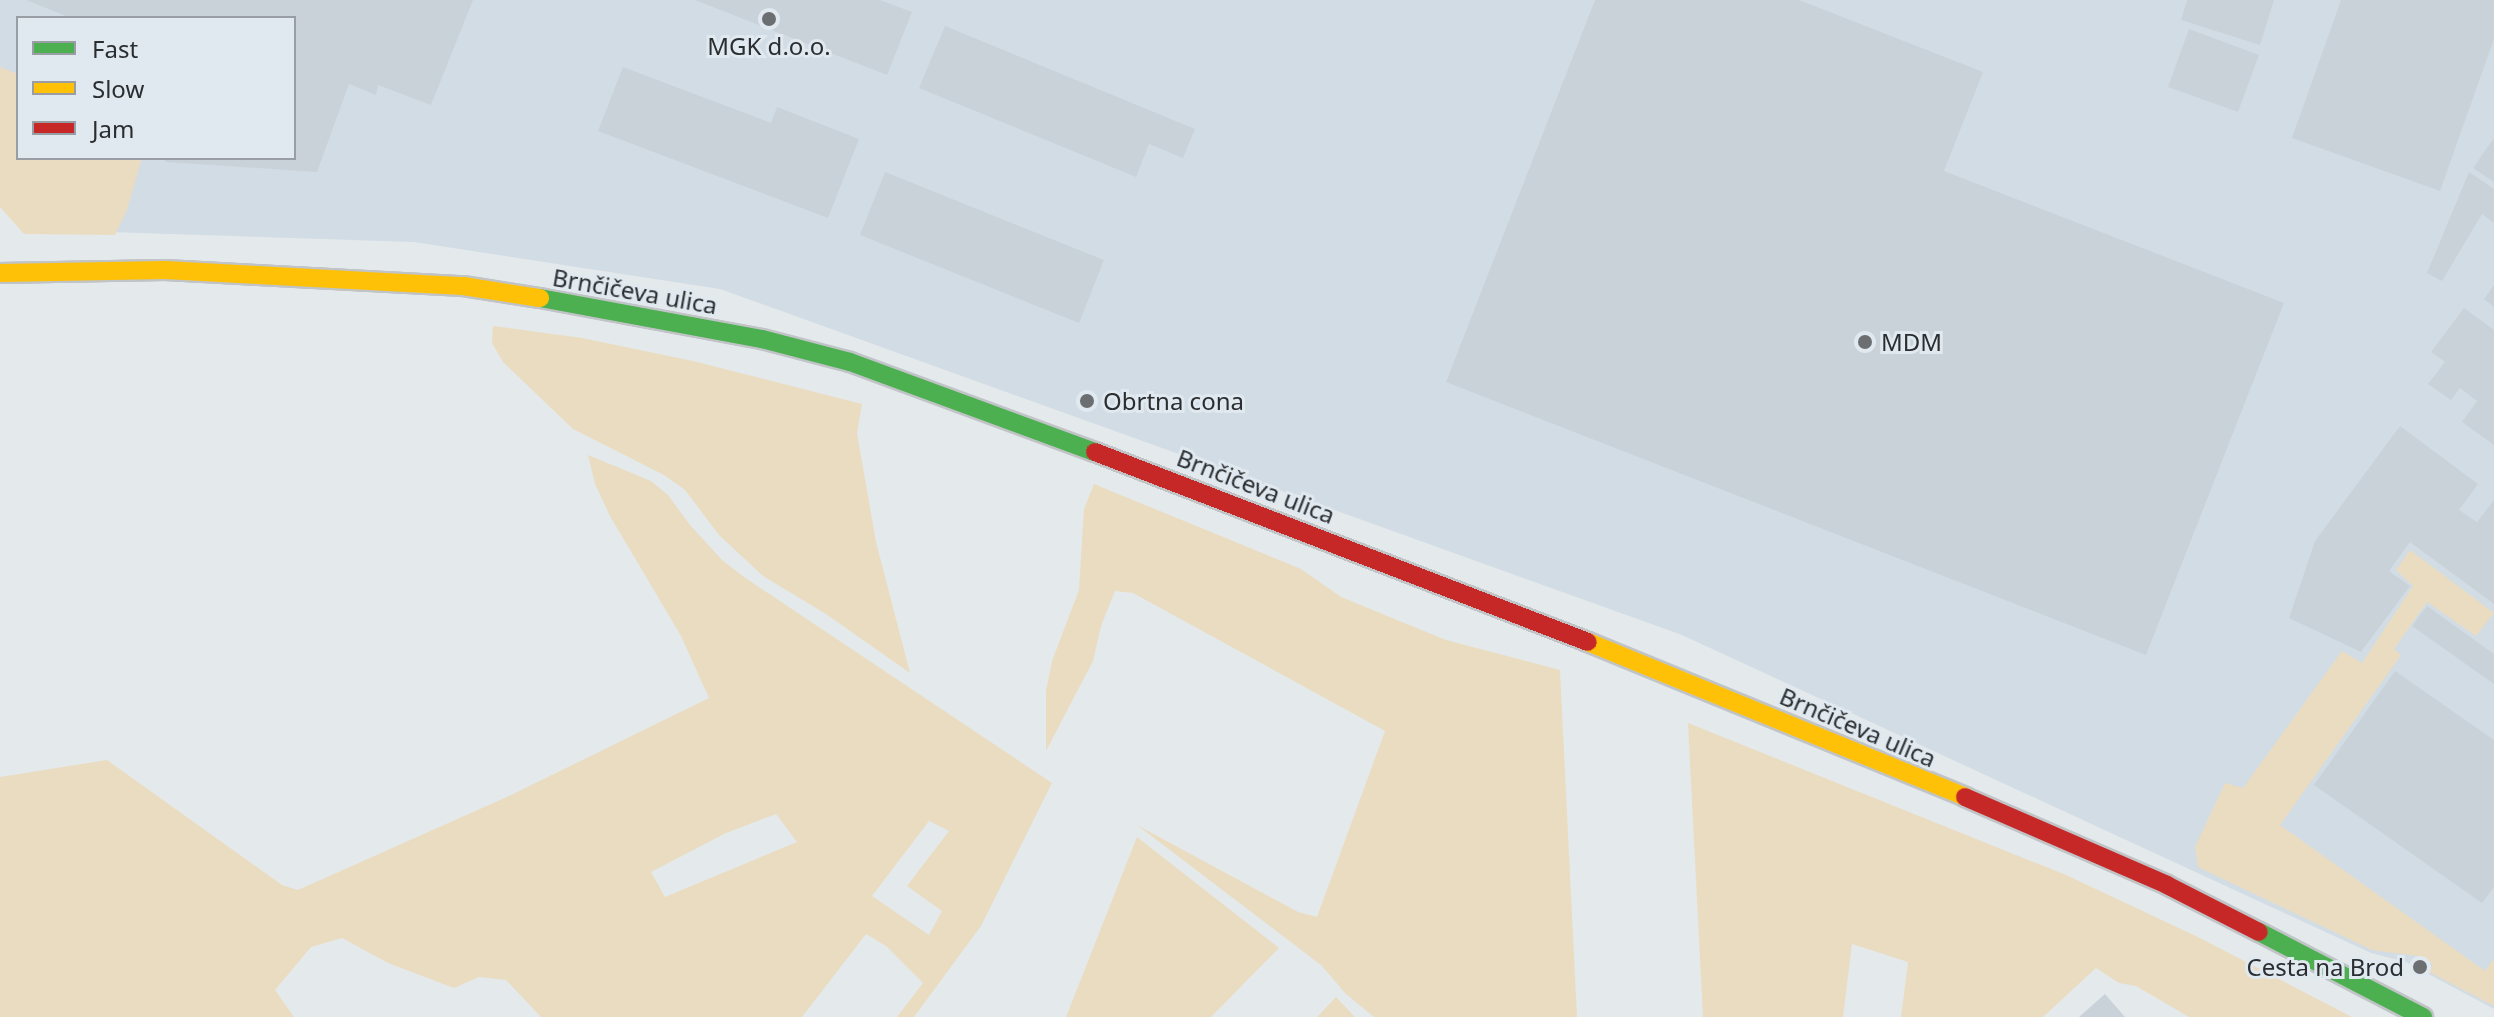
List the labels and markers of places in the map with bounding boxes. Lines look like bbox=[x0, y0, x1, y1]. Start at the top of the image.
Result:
marker: MGK d.o.o. bbox=[760, 10, 778, 28]
place label: MGK d.o.o. bbox=[707, 32, 831, 60]
place label: MDM bbox=[1881, 328, 1942, 356]
marker: MDM bbox=[1856, 333, 1874, 351]
place label: Obrtna cona bbox=[1103, 387, 1244, 415]
marker: Obrtna cona bbox=[1078, 392, 1096, 410]
place label: Cesta na Brod bbox=[2247, 953, 2404, 981]
marker: Cesta na Brod bbox=[2411, 958, 2429, 976]

